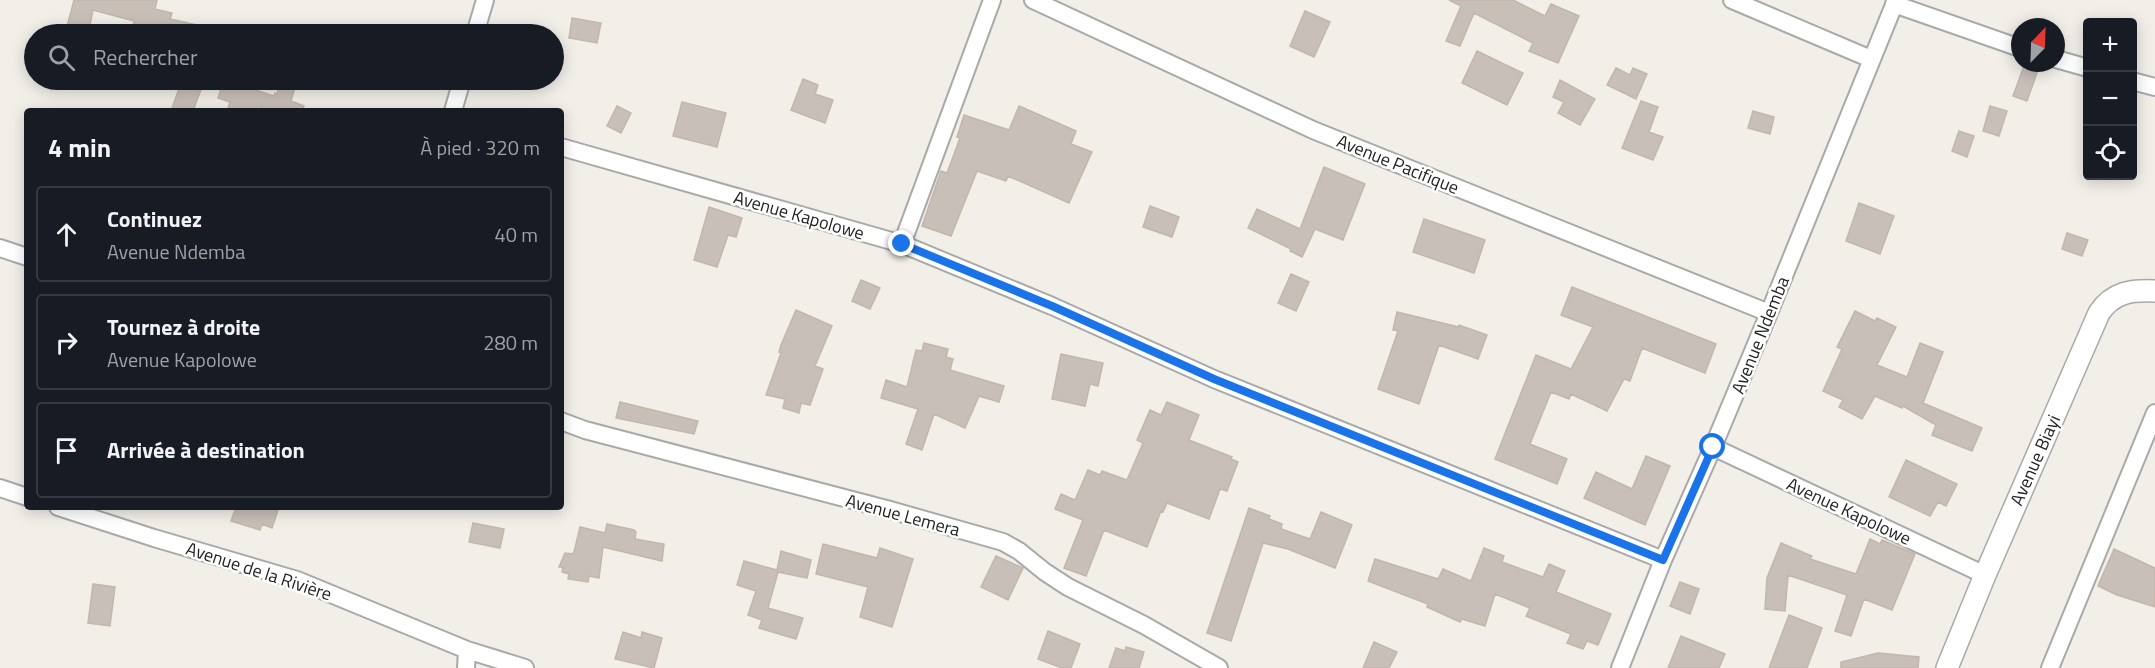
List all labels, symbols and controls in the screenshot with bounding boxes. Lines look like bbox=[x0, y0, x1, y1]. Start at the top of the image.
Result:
north arrow bbox=[2011, 18, 2065, 72]
map controls bbox=[2083, 18, 2137, 180]
button: + bbox=[2083, 18, 2137, 72]
search box bbox=[24, 24, 564, 90]
text: Rechercher bbox=[93, 40, 198, 74]
icon: search bbox=[45, 41, 78, 74]
button: − bbox=[2083, 72, 2137, 126]
button: locate bbox=[2083, 126, 2137, 180]
street label: Avenue Pacifique bbox=[1333, 127, 1463, 201]
text: 4 min bbox=[48, 128, 111, 167]
text: À pied · 320 m bbox=[420, 132, 540, 163]
street label: Avenue Kapolowe bbox=[730, 183, 868, 247]
text: Continuez bbox=[107, 202, 202, 236]
icon: ahead bbox=[50, 218, 83, 251]
text: 40 m bbox=[494, 219, 538, 250]
route end bbox=[888, 230, 914, 256]
text: Avenue Ndemba bbox=[107, 236, 245, 267]
street label: Avenue Ndemba bbox=[1724, 272, 1796, 398]
text: Tournez à droite bbox=[107, 310, 260, 344]
icon: right bbox=[50, 326, 83, 359]
text: 280 m bbox=[483, 327, 538, 358]
text: Avenue Kapolowe bbox=[107, 344, 257, 375]
street label: Avenue Biayi bbox=[2003, 410, 2067, 510]
text: Arrivée à destination bbox=[107, 433, 305, 467]
route start bbox=[1699, 433, 1725, 459]
icon: arrive bbox=[50, 434, 83, 467]
street label: Avenue Kapolowe bbox=[1782, 470, 1916, 552]
street label: Avenue Lemera bbox=[843, 487, 963, 543]
street label: Avenue de la Rivière bbox=[183, 535, 335, 607]

